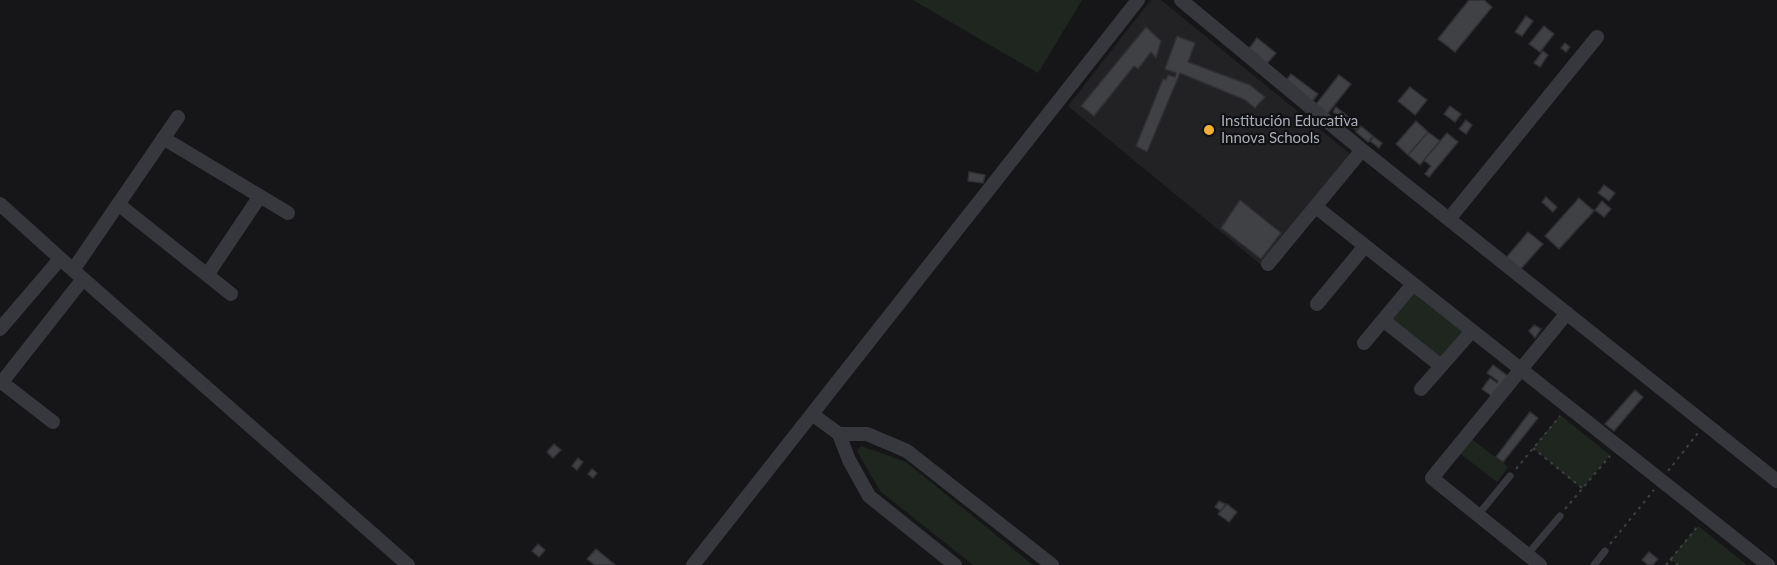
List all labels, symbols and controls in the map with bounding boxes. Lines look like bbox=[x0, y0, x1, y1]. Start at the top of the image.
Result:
place label: Institución Educativa Innova Schools bbox=[1221, 112, 1358, 147]
marker: Institución Educativa Innova Schools bbox=[1202, 123, 1216, 137]

